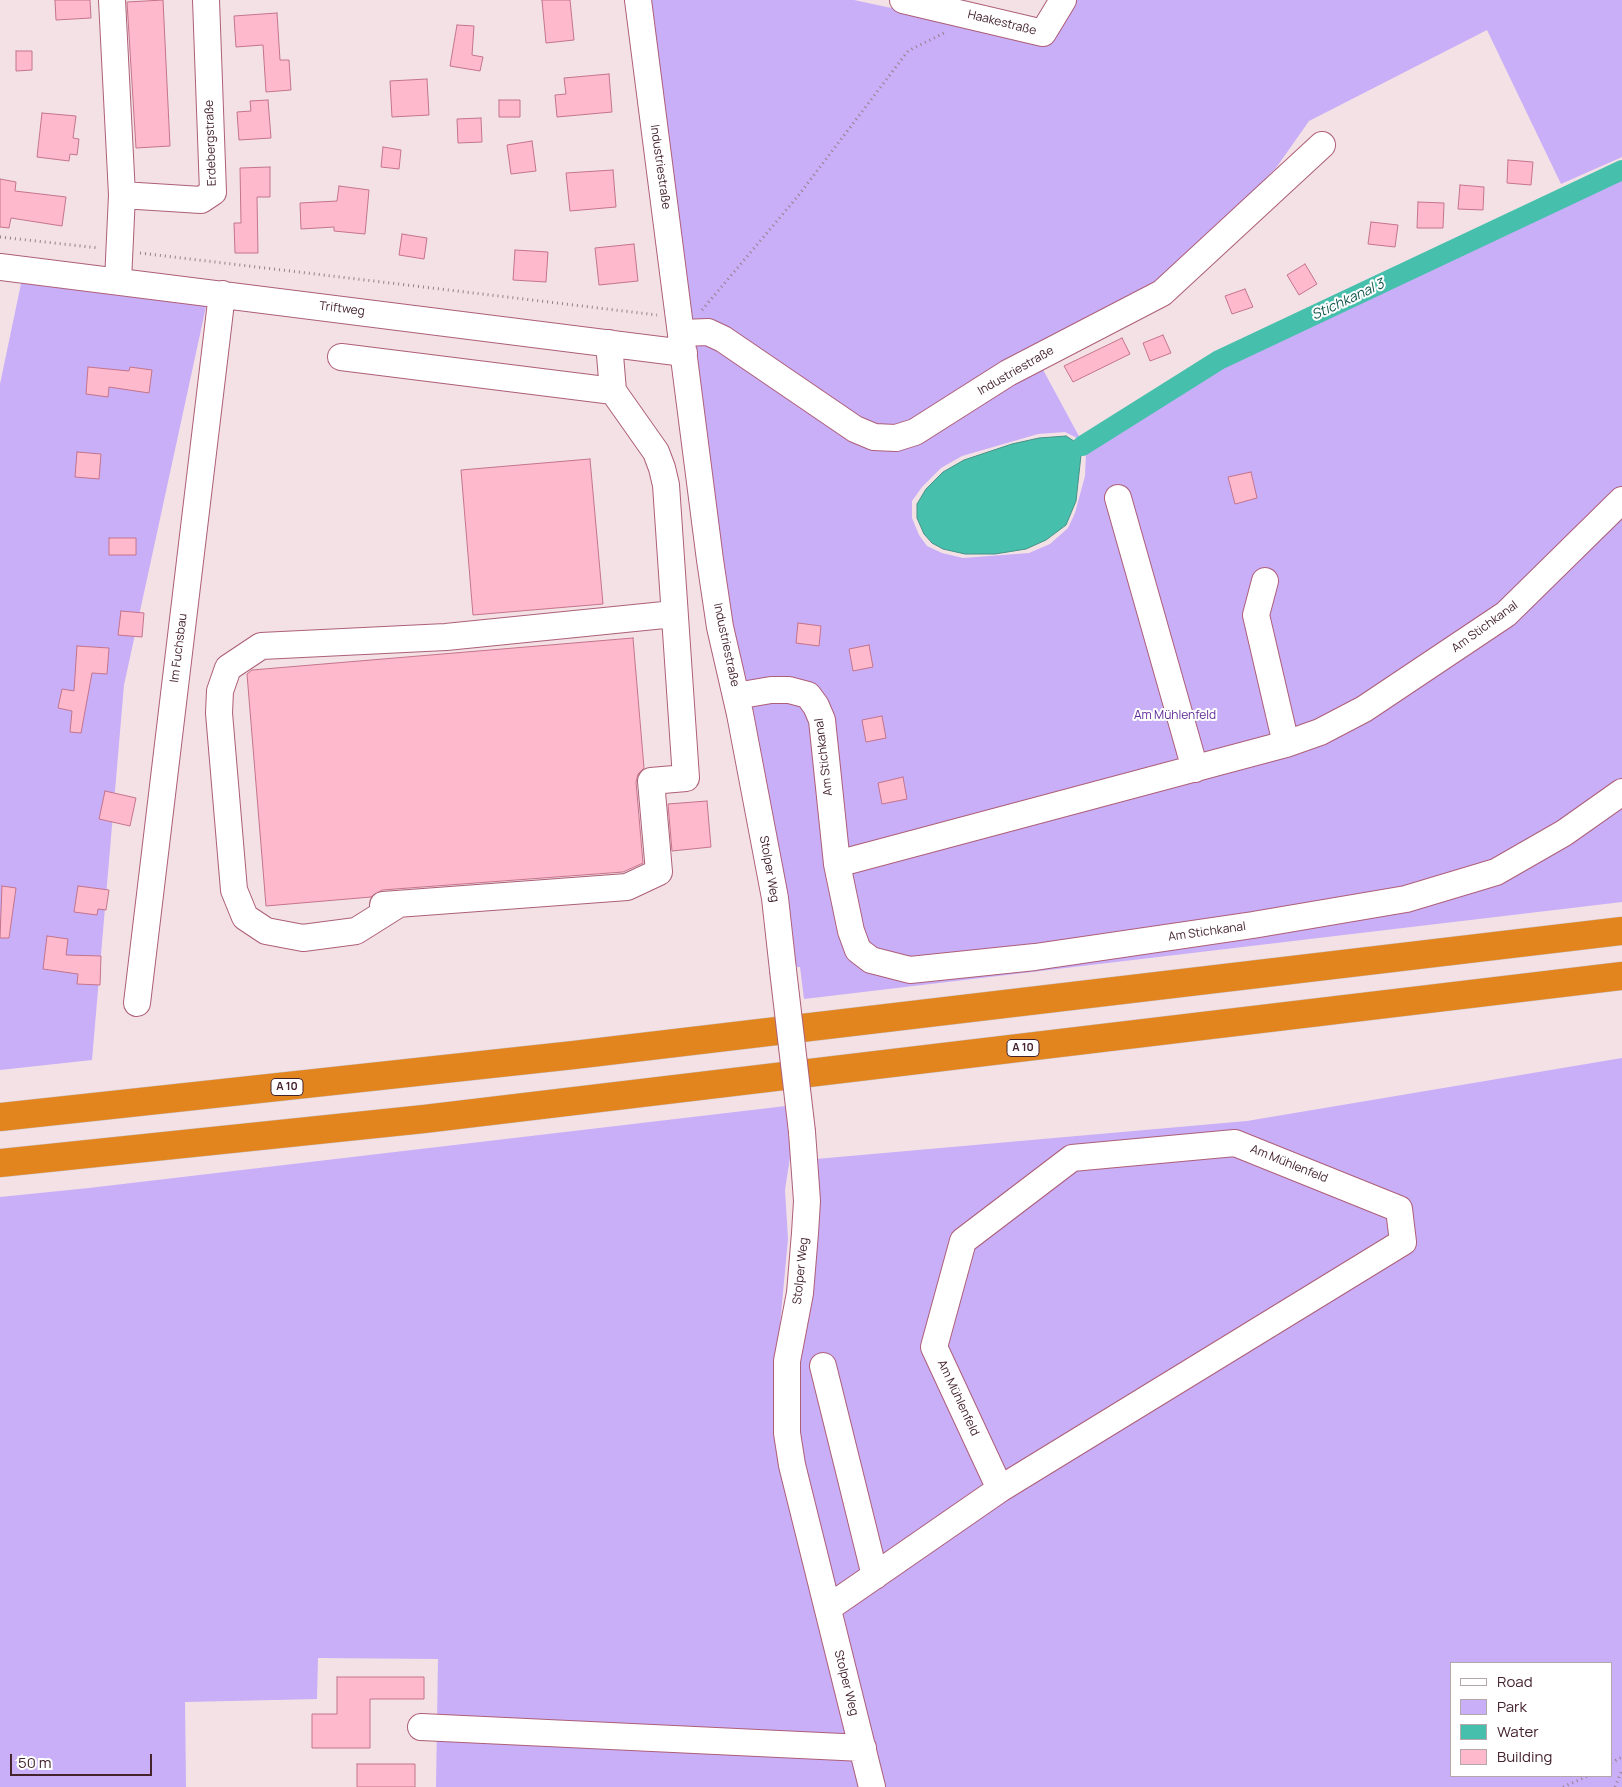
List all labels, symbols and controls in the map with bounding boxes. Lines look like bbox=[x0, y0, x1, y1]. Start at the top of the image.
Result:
street label: Haakestraße bbox=[966, 7, 1038, 39]
street label: Erdebergstraße bbox=[202, 100, 220, 186]
street label: Industriestraße bbox=[647, 124, 673, 210]
water label: Stichkanal 3 bbox=[1309, 276, 1387, 324]
street label: Triftweg bbox=[318, 299, 366, 319]
street label: Industriestraße bbox=[975, 343, 1057, 399]
street label: Am Stichkanal bbox=[1449, 598, 1521, 656]
street label: Industriestraße bbox=[710, 602, 742, 688]
street label: Im Fuchsbau bbox=[168, 613, 190, 683]
park label: Am Mühlenfeld bbox=[1134, 709, 1216, 723]
street label: Am Stichkanal bbox=[812, 717, 836, 797]
street label: Stolper Weg bbox=[756, 835, 782, 903]
street label: Am Stichkanal bbox=[1167, 919, 1247, 945]
road number: A 10 bbox=[1007, 1040, 1039, 1056]
road number: A 10 bbox=[271, 1078, 303, 1096]
street label: Am Mühlenfeld bbox=[1248, 1142, 1330, 1186]
street label: Stolper Weg bbox=[790, 1237, 812, 1305]
street label: Am Mühlenfeld bbox=[934, 1358, 982, 1438]
street label: Stolper Weg bbox=[831, 1649, 861, 1717]
legend bbox=[1450, 1662, 1612, 1777]
text: Road bbox=[1497, 1671, 1533, 1692]
text: Park bbox=[1497, 1696, 1527, 1717]
text: Water bbox=[1497, 1721, 1539, 1742]
scale bar bbox=[12, 1744, 155, 1776]
text: Building bbox=[1497, 1746, 1552, 1767]
text: 50 m bbox=[18, 1752, 52, 1773]

